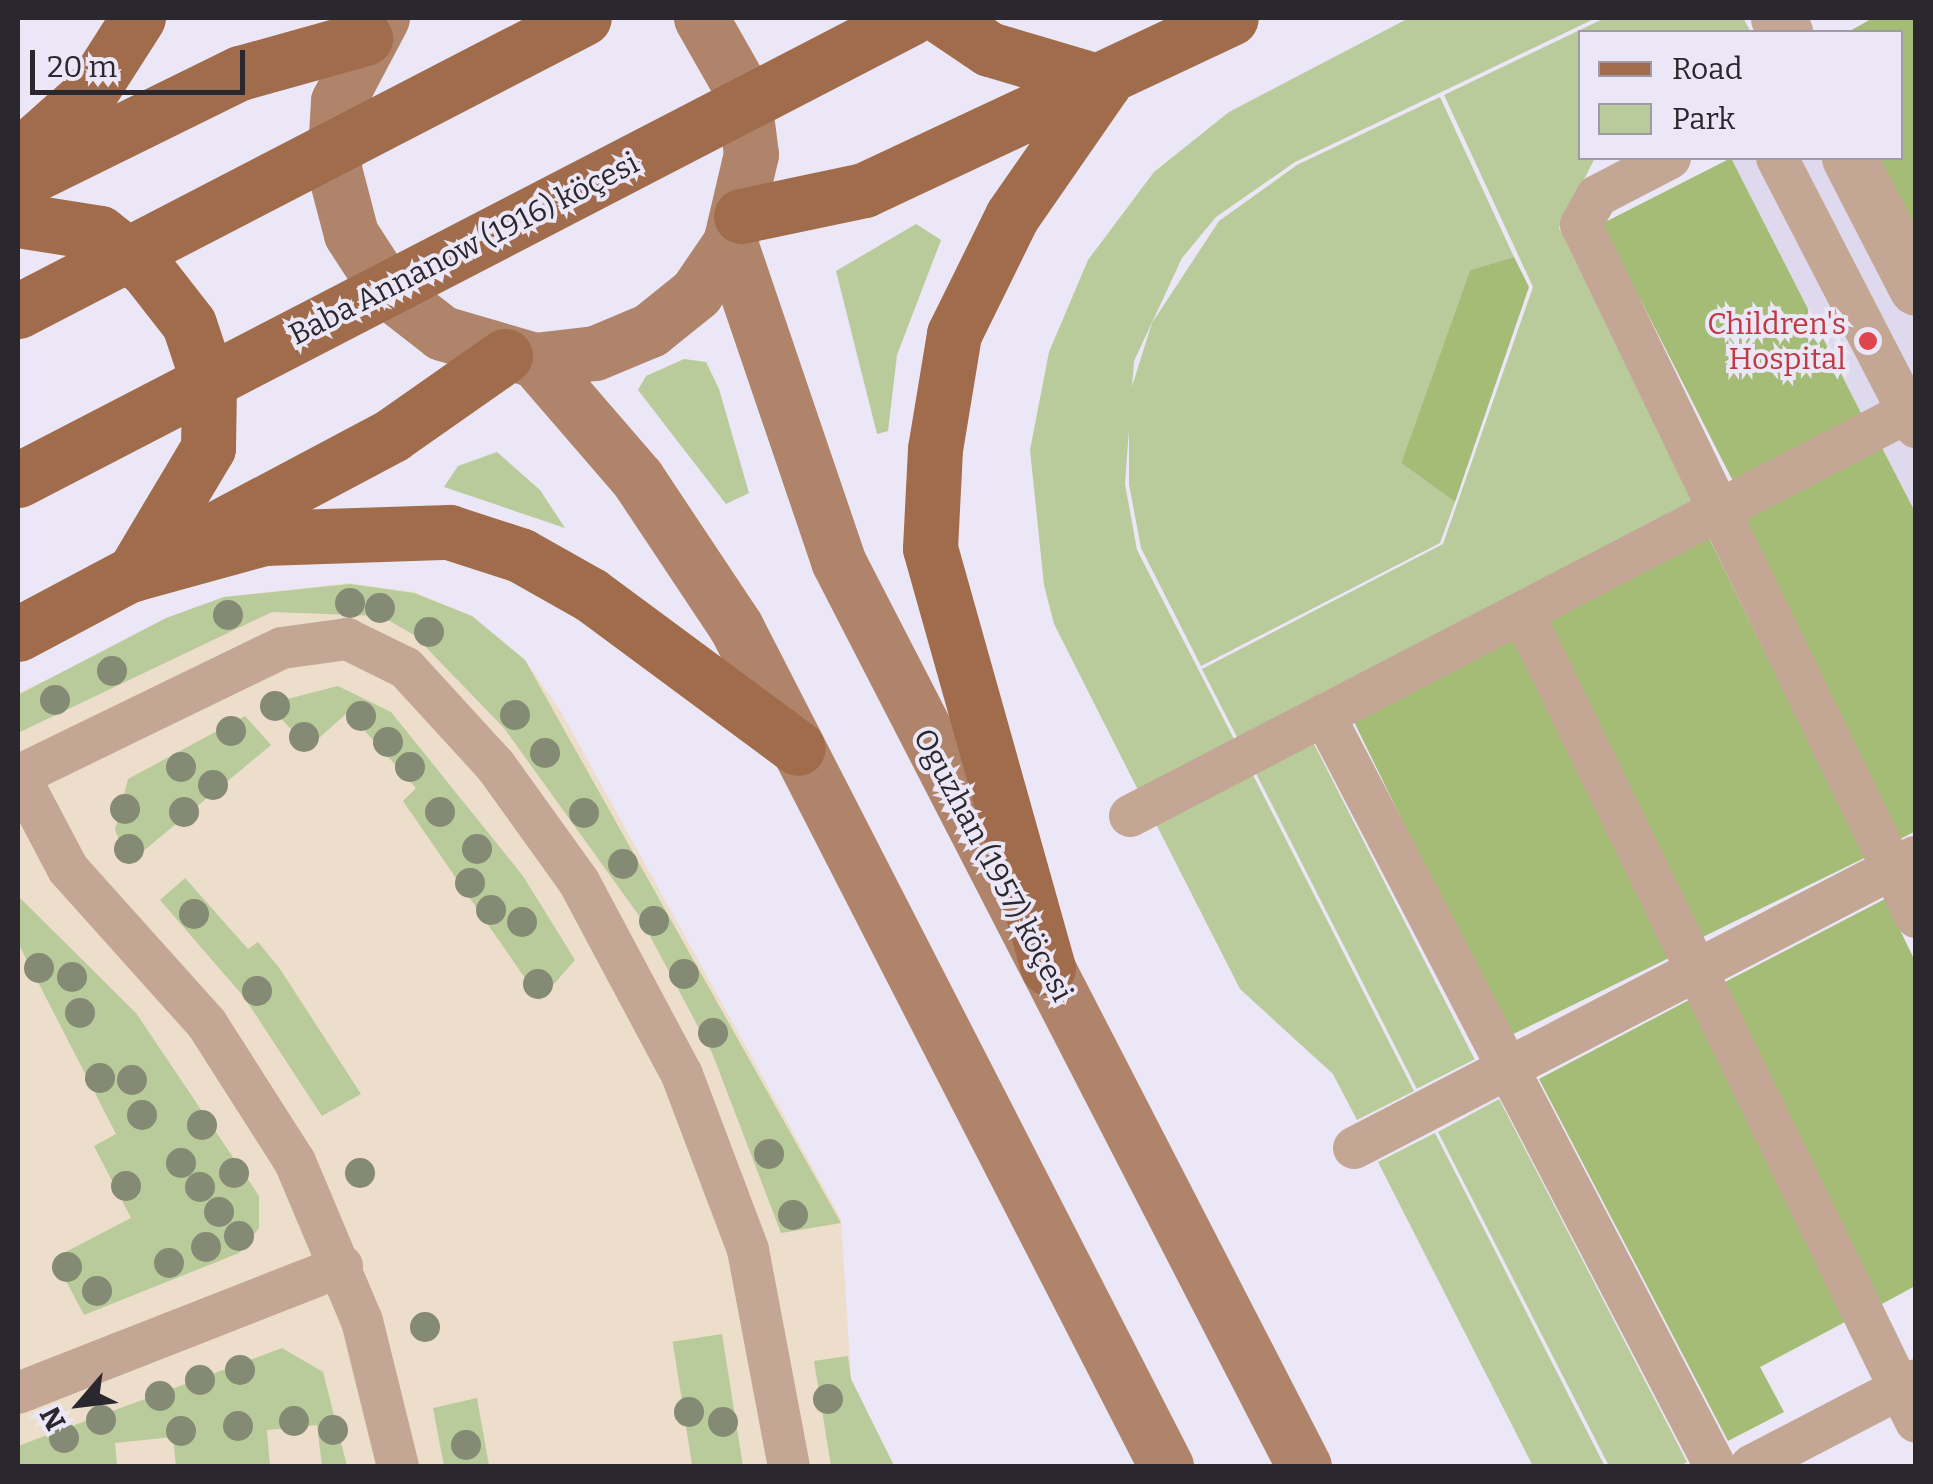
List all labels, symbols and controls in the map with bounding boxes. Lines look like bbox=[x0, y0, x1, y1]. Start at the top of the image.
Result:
scale bar bbox=[35, 30, 250, 92]
legend bbox=[1578, 30, 1903, 160]
text: 20 m bbox=[47, 49, 117, 85]
text: Road bbox=[1672, 51, 1743, 87]
text: Park bbox=[1672, 101, 1735, 137]
street label: Baba Annanow (1916) köçesi bbox=[283, 145, 645, 353]
place label: Children's Hospital bbox=[1707, 306, 1846, 376]
marker: Children's Hospital bbox=[1855, 328, 1881, 354]
street label: Oguzhan (1957) köçesi bbox=[906, 722, 1080, 1008]
north arrow bbox=[30, 1354, 130, 1454]
text: N bbox=[33, 1401, 73, 1436]

